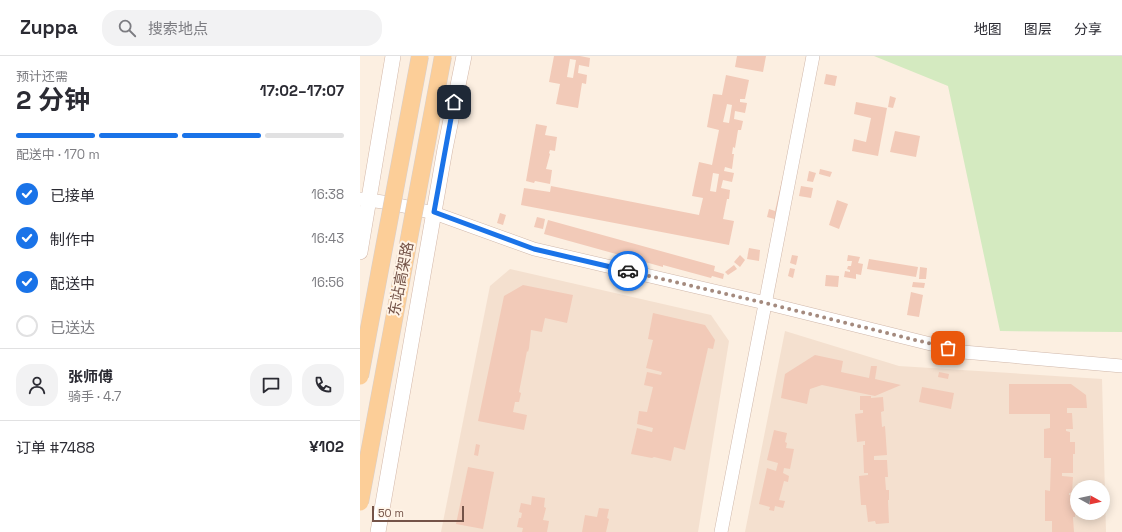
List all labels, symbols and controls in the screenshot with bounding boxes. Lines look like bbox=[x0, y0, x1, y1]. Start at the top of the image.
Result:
search box bbox=[102, 10, 382, 46]
text: Zuppa bbox=[20, 15, 78, 40]
icon: search bbox=[116, 17, 138, 39]
text: 搜索地点 bbox=[148, 19, 208, 38]
text: 地图 bbox=[974, 20, 1002, 38]
text: 图层 bbox=[1024, 20, 1052, 38]
text: 分享 bbox=[1074, 20, 1102, 38]
text: 预计还需 bbox=[16, 68, 68, 85]
text: 17:02–17:07 bbox=[260, 81, 344, 100]
text: 2 分钟 bbox=[16, 83, 90, 117]
pin bbox=[437, 85, 471, 119]
icon: home bbox=[443, 91, 465, 113]
text: 配送中 · 170 m bbox=[16, 146, 100, 163]
icon: check bbox=[16, 183, 38, 205]
text: 已接单 bbox=[50, 186, 95, 205]
text: 16:38 bbox=[311, 186, 344, 203]
icon: check bbox=[16, 227, 38, 249]
text: 制作中 bbox=[50, 230, 95, 249]
text: 16:43 bbox=[311, 230, 344, 247]
street label: 东站高架路 bbox=[384, 240, 417, 318]
courier bbox=[608, 251, 648, 291]
icon: car bbox=[617, 260, 639, 282]
icon: check bbox=[16, 271, 38, 293]
text: 配送中 bbox=[50, 274, 95, 293]
text: 16:56 bbox=[312, 274, 344, 291]
text: 已送达 bbox=[50, 318, 95, 337]
pin bbox=[931, 331, 965, 365]
icon: bag bbox=[937, 337, 959, 359]
button: person bbox=[16, 364, 58, 406]
button: chat bbox=[250, 364, 292, 406]
button: phone bbox=[302, 364, 344, 406]
text: 张师傅 bbox=[68, 367, 113, 386]
text: 骑手 · 4.7 bbox=[68, 388, 121, 405]
text: ¥102 bbox=[309, 437, 344, 456]
text: 订单 #7488 bbox=[16, 438, 95, 457]
north arrow bbox=[1070, 480, 1110, 520]
map controls bbox=[1070, 480, 1110, 520]
scale bar bbox=[372, 504, 464, 523]
text: 50 m bbox=[378, 506, 404, 520]

